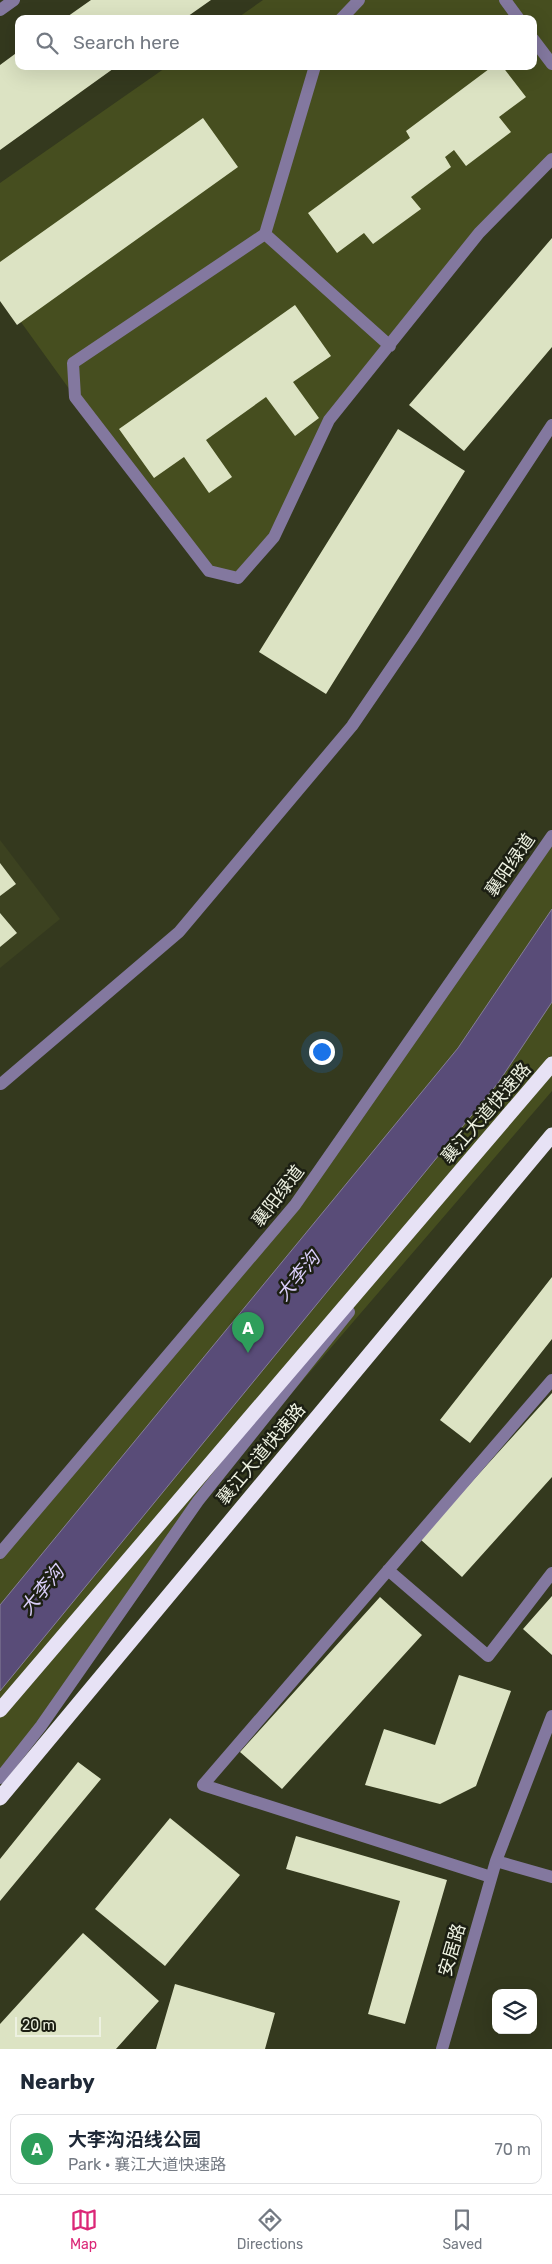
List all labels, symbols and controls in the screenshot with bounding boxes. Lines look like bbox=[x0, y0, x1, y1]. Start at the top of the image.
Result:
search box bbox=[15, 15, 537, 70]
icon: search bbox=[33, 29, 61, 57]
text: Search here bbox=[73, 31, 180, 54]
street label: 襄阳绿道 bbox=[480, 829, 540, 901]
your location bbox=[309, 1039, 335, 1065]
street label: 襄江大道快速路 bbox=[436, 1058, 536, 1168]
street label: 襄阳绿道 bbox=[247, 1161, 309, 1231]
water label: 大李沟 bbox=[271, 1245, 326, 1305]
pin: A bbox=[232, 1312, 264, 1353]
street label: 襄江大道快速路 bbox=[212, 1399, 310, 1509]
water label: 大李沟 bbox=[15, 1559, 70, 1619]
street label: 安居路 bbox=[434, 1921, 470, 1979]
map controls bbox=[492, 1989, 537, 2034]
button: layers bbox=[492, 1989, 537, 2034]
scale bar bbox=[15, 2014, 101, 2037]
text: 20 m bbox=[22, 2017, 55, 2034]
text: Nearby bbox=[20, 2069, 95, 2094]
text: 大李沟沿线公园 bbox=[68, 2128, 201, 2151]
text: A bbox=[31, 2140, 43, 2159]
text: 70 m bbox=[494, 2140, 531, 2159]
text: Park · 襄江大道快速路 bbox=[68, 2155, 226, 2174]
tab: Map bbox=[70, 2206, 98, 2253]
tab: Directions bbox=[237, 2206, 303, 2253]
tab: Saved bbox=[442, 2206, 482, 2253]

